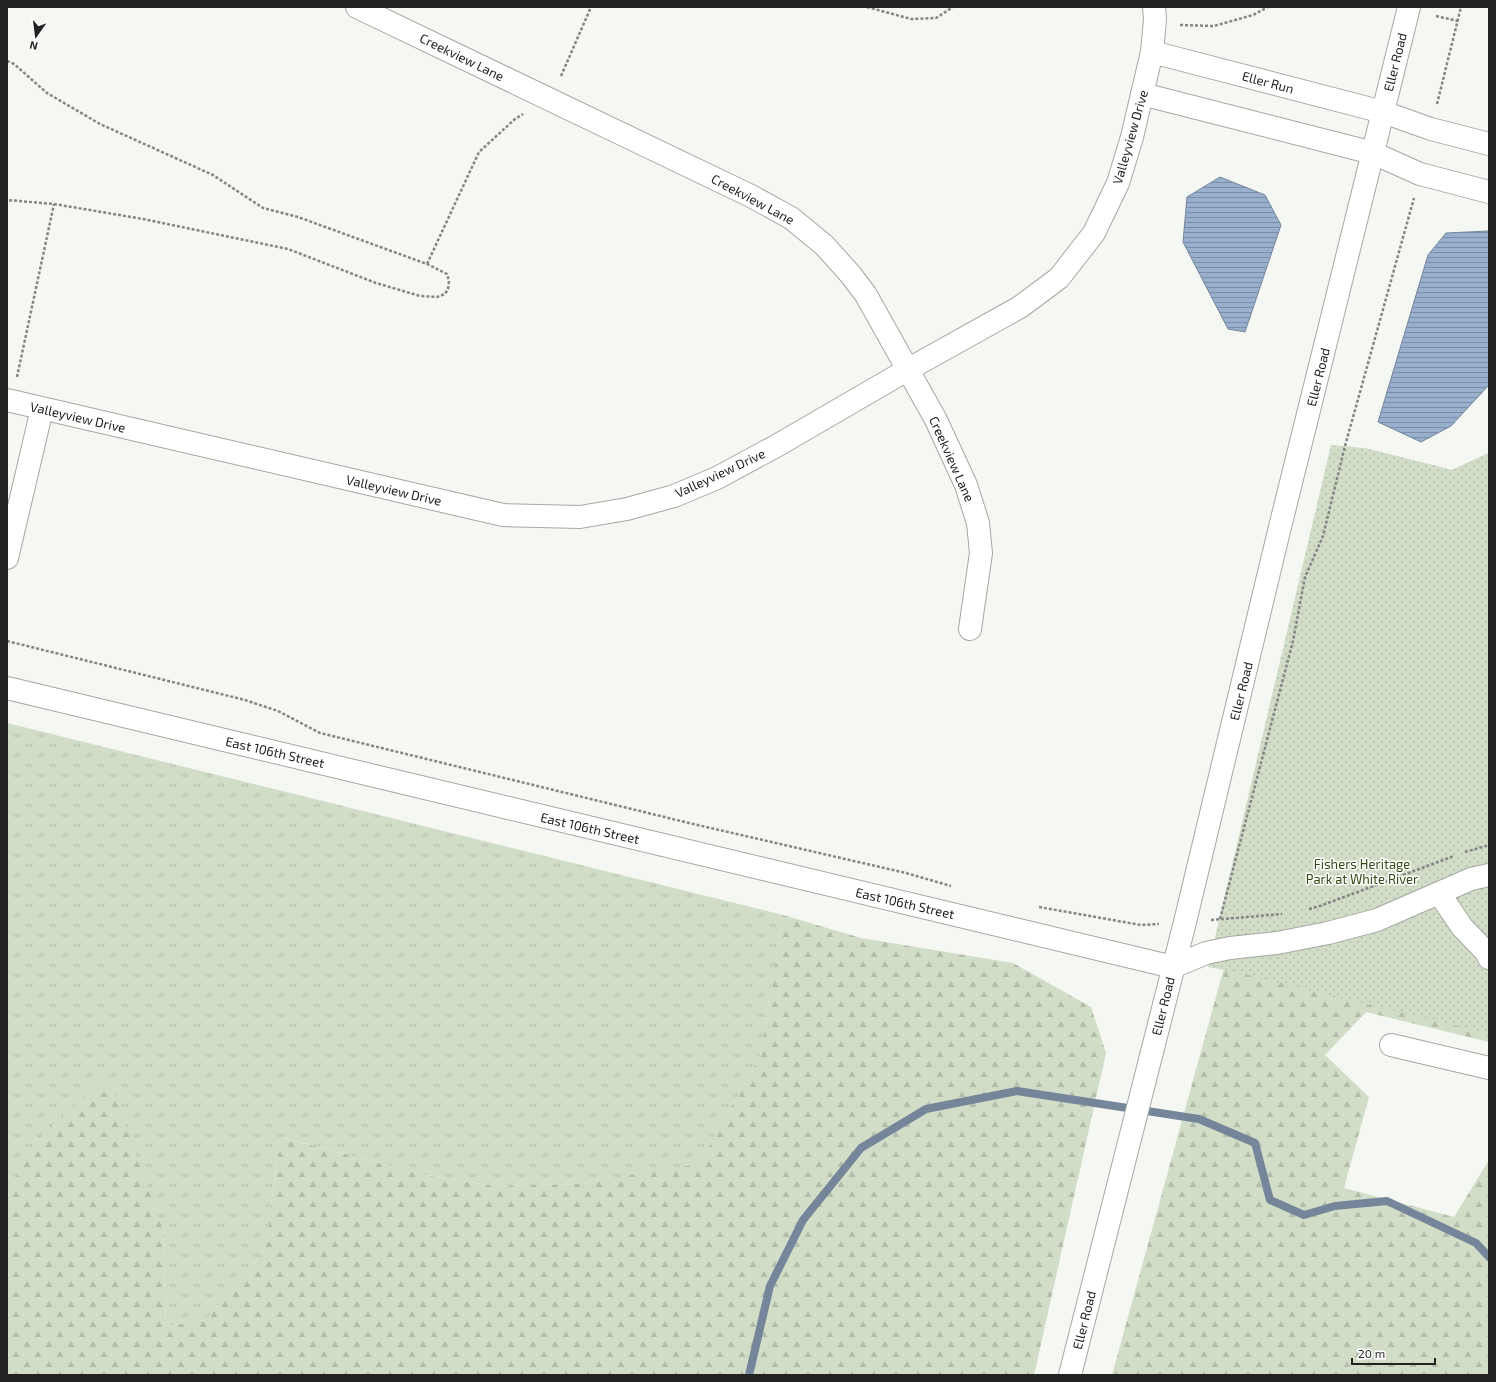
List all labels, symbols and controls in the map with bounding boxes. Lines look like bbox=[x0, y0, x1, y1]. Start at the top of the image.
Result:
north arrow bbox=[16, 16, 56, 56]
street label: Creekview Lane bbox=[417, 30, 507, 84]
street label: Eller Road bbox=[1380, 31, 1410, 93]
text: N bbox=[28, 39, 39, 53]
street label: Eller Run bbox=[1240, 67, 1296, 97]
street label: Valleyview Drive bbox=[1109, 88, 1151, 186]
street label: Creekview Lane bbox=[709, 170, 797, 228]
street label: Eller Road bbox=[1303, 346, 1333, 408]
street label: Valleyview Drive bbox=[29, 398, 127, 436]
street label: Creekview Lane bbox=[926, 414, 978, 504]
street label: Valleyview Drive bbox=[672, 445, 768, 501]
street label: Valleyview Drive bbox=[345, 471, 443, 509]
street label: Eller Road bbox=[1226, 660, 1256, 722]
street label: East 106th Street bbox=[224, 733, 326, 771]
street label: East 106th Street bbox=[539, 809, 641, 847]
park label: Fishers Heritage Park at White River bbox=[1306, 856, 1418, 887]
street label: East 106th Street bbox=[854, 884, 956, 922]
street label: Eller Road bbox=[1148, 975, 1178, 1037]
street label: Eller Road bbox=[1069, 1289, 1099, 1351]
scale bar bbox=[1352, 1340, 1435, 1366]
text: 20 m bbox=[1358, 1346, 1385, 1360]

